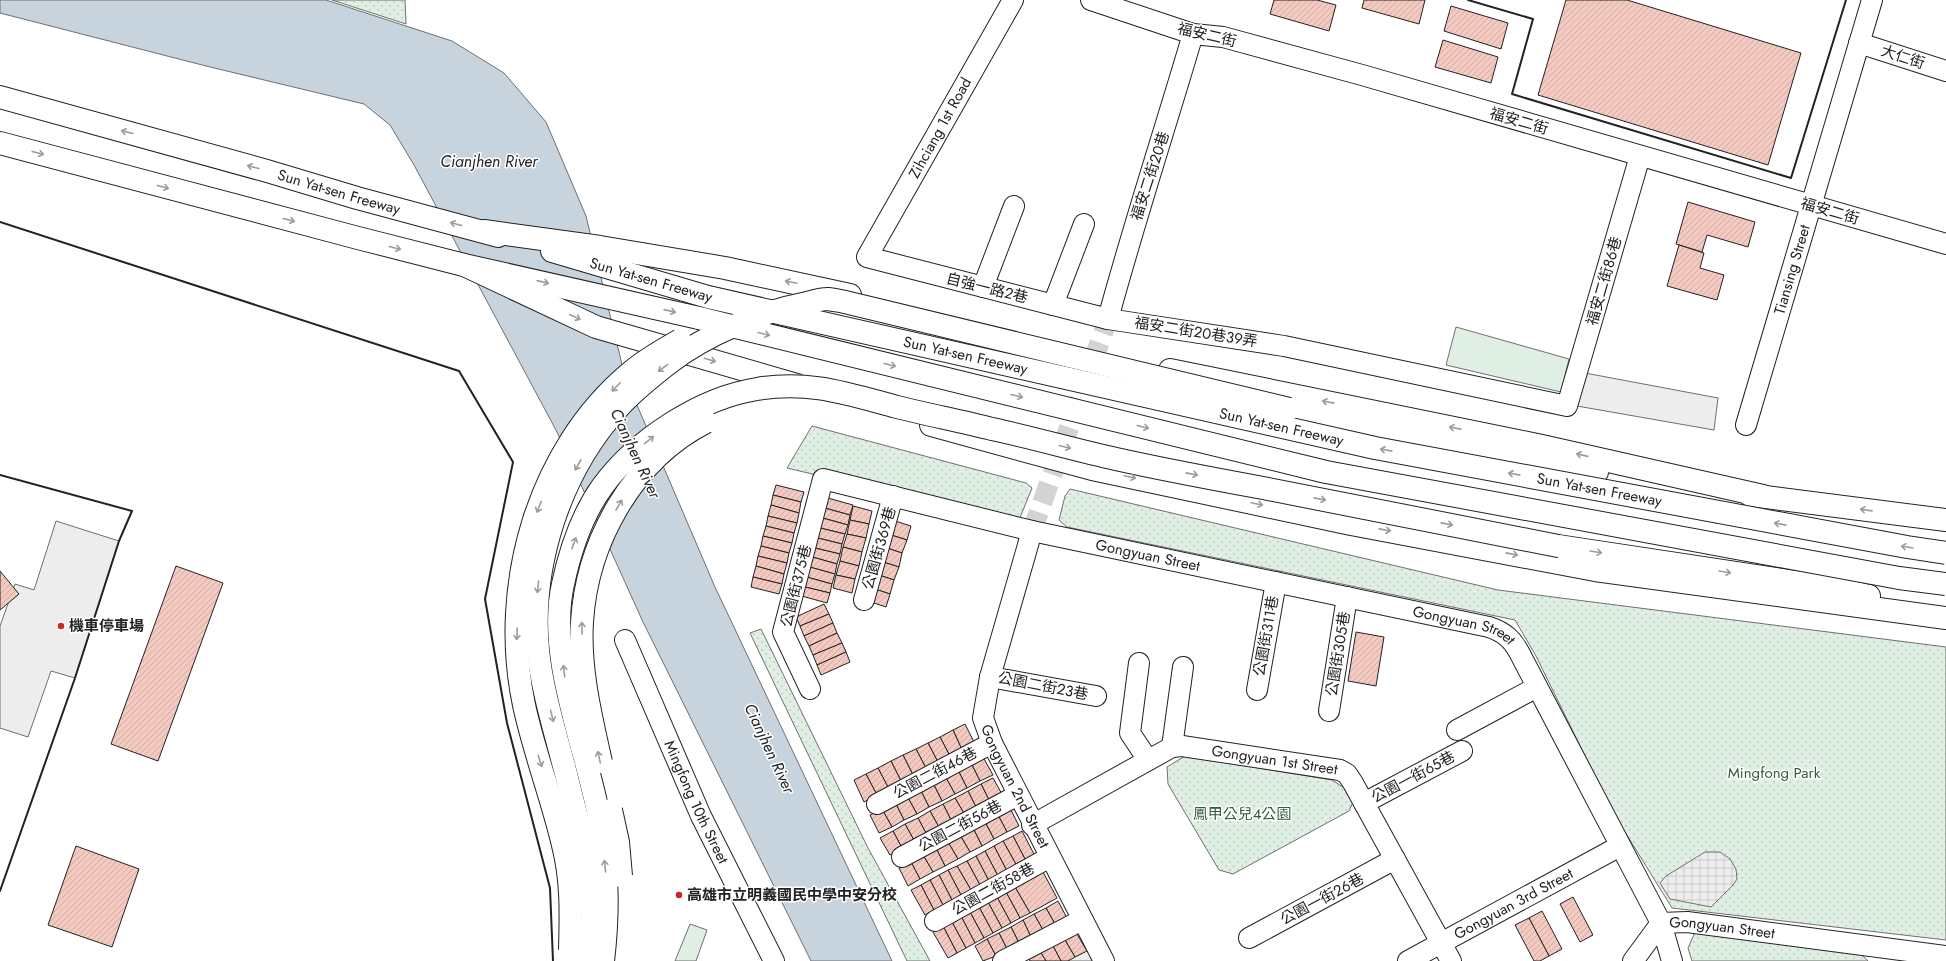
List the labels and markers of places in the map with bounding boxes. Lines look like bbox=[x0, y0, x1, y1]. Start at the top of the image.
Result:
place label: 機車停車場 bbox=[69, 615, 144, 637]
marker: 機車停車場 bbox=[56, 621, 66, 631]
place label: 高雄市立明義國民中學中安分校 bbox=[687, 884, 897, 906]
marker: 高雄市立明義國民中學中安分校 bbox=[674, 890, 684, 900]

